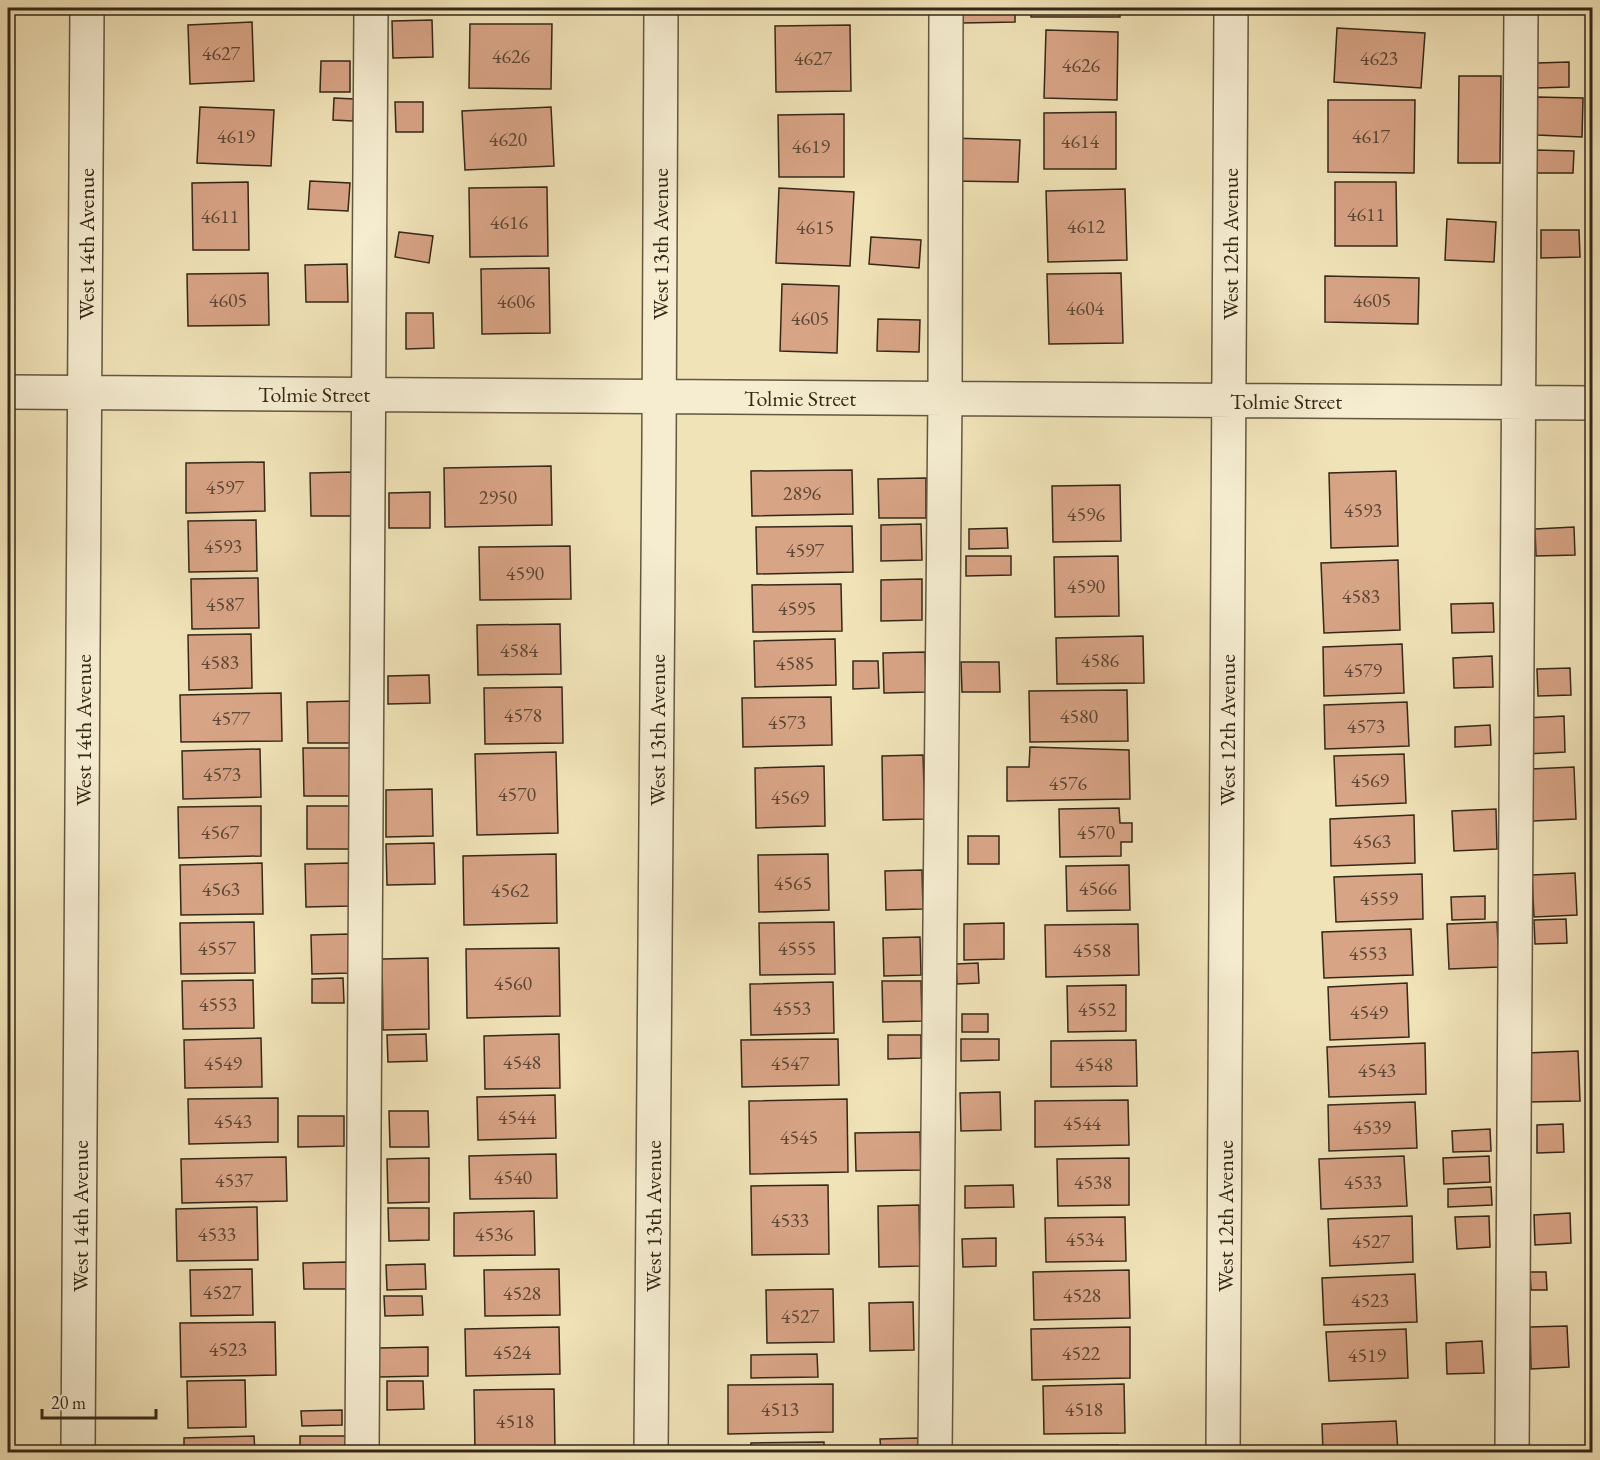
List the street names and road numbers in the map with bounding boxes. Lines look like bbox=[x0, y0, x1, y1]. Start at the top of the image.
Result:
street label: West 14th Avenue bbox=[72, 168, 101, 320]
street label: West 13th Avenue bbox=[646, 168, 675, 320]
street label: West 12th Avenue bbox=[1216, 168, 1245, 320]
street label: Tolmie Street bbox=[258, 380, 370, 409]
street label: Tolmie Street bbox=[744, 384, 856, 413]
street label: Tolmie Street bbox=[1230, 387, 1342, 416]
street label: West 14th Avenue bbox=[69, 654, 98, 806]
street label: West 13th Avenue bbox=[643, 654, 672, 806]
street label: West 12th Avenue bbox=[1213, 654, 1242, 806]
street label: West 14th Avenue bbox=[66, 1140, 95, 1292]
street label: West 13th Avenue bbox=[639, 1140, 668, 1292]
street label: West 12th Avenue bbox=[1211, 1140, 1240, 1292]

